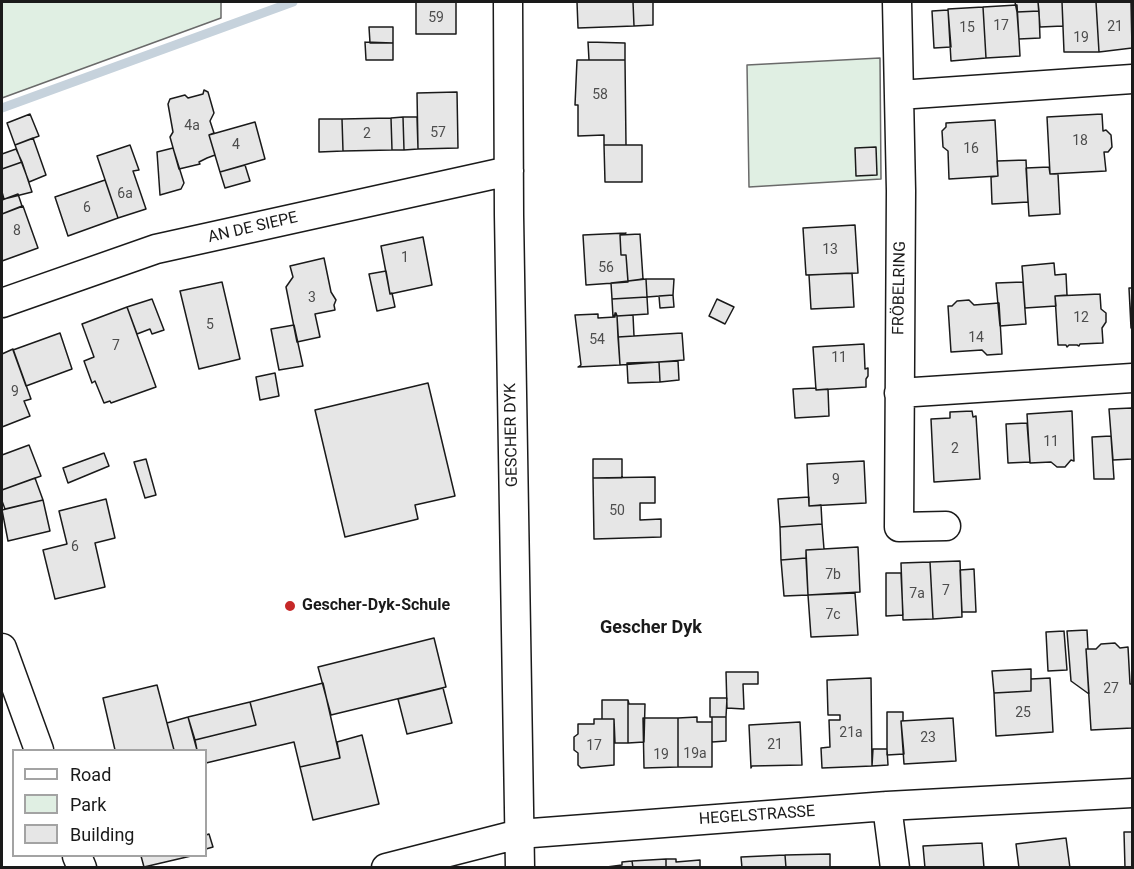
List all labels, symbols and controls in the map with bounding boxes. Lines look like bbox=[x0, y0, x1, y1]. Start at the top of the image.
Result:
house number: 59 bbox=[428, 10, 444, 26]
house number: 17 bbox=[993, 18, 1009, 34]
house number: 21 bbox=[1107, 19, 1123, 35]
house number: 15 bbox=[959, 20, 975, 36]
house number: 19 bbox=[1073, 30, 1089, 46]
house number: 58 bbox=[592, 87, 608, 103]
house number: 4a bbox=[184, 118, 200, 134]
house number: 57 bbox=[430, 125, 446, 141]
house number: 2 bbox=[363, 126, 371, 142]
house number: 18 bbox=[1072, 133, 1088, 149]
house number: 4 bbox=[232, 137, 240, 153]
house number: 16 bbox=[963, 141, 979, 157]
house number: 6a bbox=[117, 186, 133, 202]
house number: 6 bbox=[83, 200, 91, 216]
street label: AN DE SIEPE bbox=[206, 208, 300, 248]
house number: 8 bbox=[13, 223, 21, 239]
street label: FRÖBELRING bbox=[890, 241, 910, 335]
house number: 13 bbox=[822, 242, 838, 258]
house number: 1 bbox=[401, 250, 409, 266]
house number: 56 bbox=[598, 260, 614, 276]
house number: 3 bbox=[308, 290, 316, 306]
house number: 12 bbox=[1073, 310, 1089, 326]
house number: 5 bbox=[206, 317, 214, 333]
house number: 14 bbox=[968, 330, 984, 346]
house number: 54 bbox=[589, 332, 605, 348]
house number: 7 bbox=[112, 338, 120, 354]
house number: 11 bbox=[831, 350, 847, 366]
street label: GESCHER DYK bbox=[501, 383, 523, 487]
house number: 9 bbox=[11, 384, 19, 400]
house number: 11 bbox=[1043, 434, 1059, 450]
house number: 2 bbox=[951, 441, 959, 457]
house number: 9 bbox=[832, 472, 840, 488]
house number: 50 bbox=[609, 503, 625, 519]
house number: 6 bbox=[71, 539, 79, 555]
house number: 7b bbox=[825, 567, 841, 583]
house number: 7 bbox=[942, 583, 950, 599]
house number: 7a bbox=[909, 586, 925, 602]
place label: Gescher-Dyk-Schule bbox=[302, 596, 450, 616]
marker: Gescher-Dyk-Schule bbox=[283, 599, 297, 613]
house number: 7c bbox=[825, 607, 841, 623]
district label: Gescher Dyk bbox=[600, 617, 702, 639]
house number: 27 bbox=[1103, 681, 1119, 697]
house number: 25 bbox=[1015, 705, 1031, 721]
house number: 21a bbox=[839, 725, 863, 741]
house number: 23 bbox=[920, 730, 936, 746]
house number: 21 bbox=[767, 737, 783, 753]
house number: 17 bbox=[586, 738, 602, 754]
house number: 19a bbox=[683, 746, 707, 762]
house number: 19 bbox=[653, 747, 669, 763]
legend bbox=[12, 749, 207, 857]
text: Road bbox=[70, 764, 111, 785]
text: Park bbox=[70, 794, 106, 815]
street label: HEGELSTRASSE bbox=[698, 802, 816, 830]
text: Building bbox=[70, 824, 134, 845]

